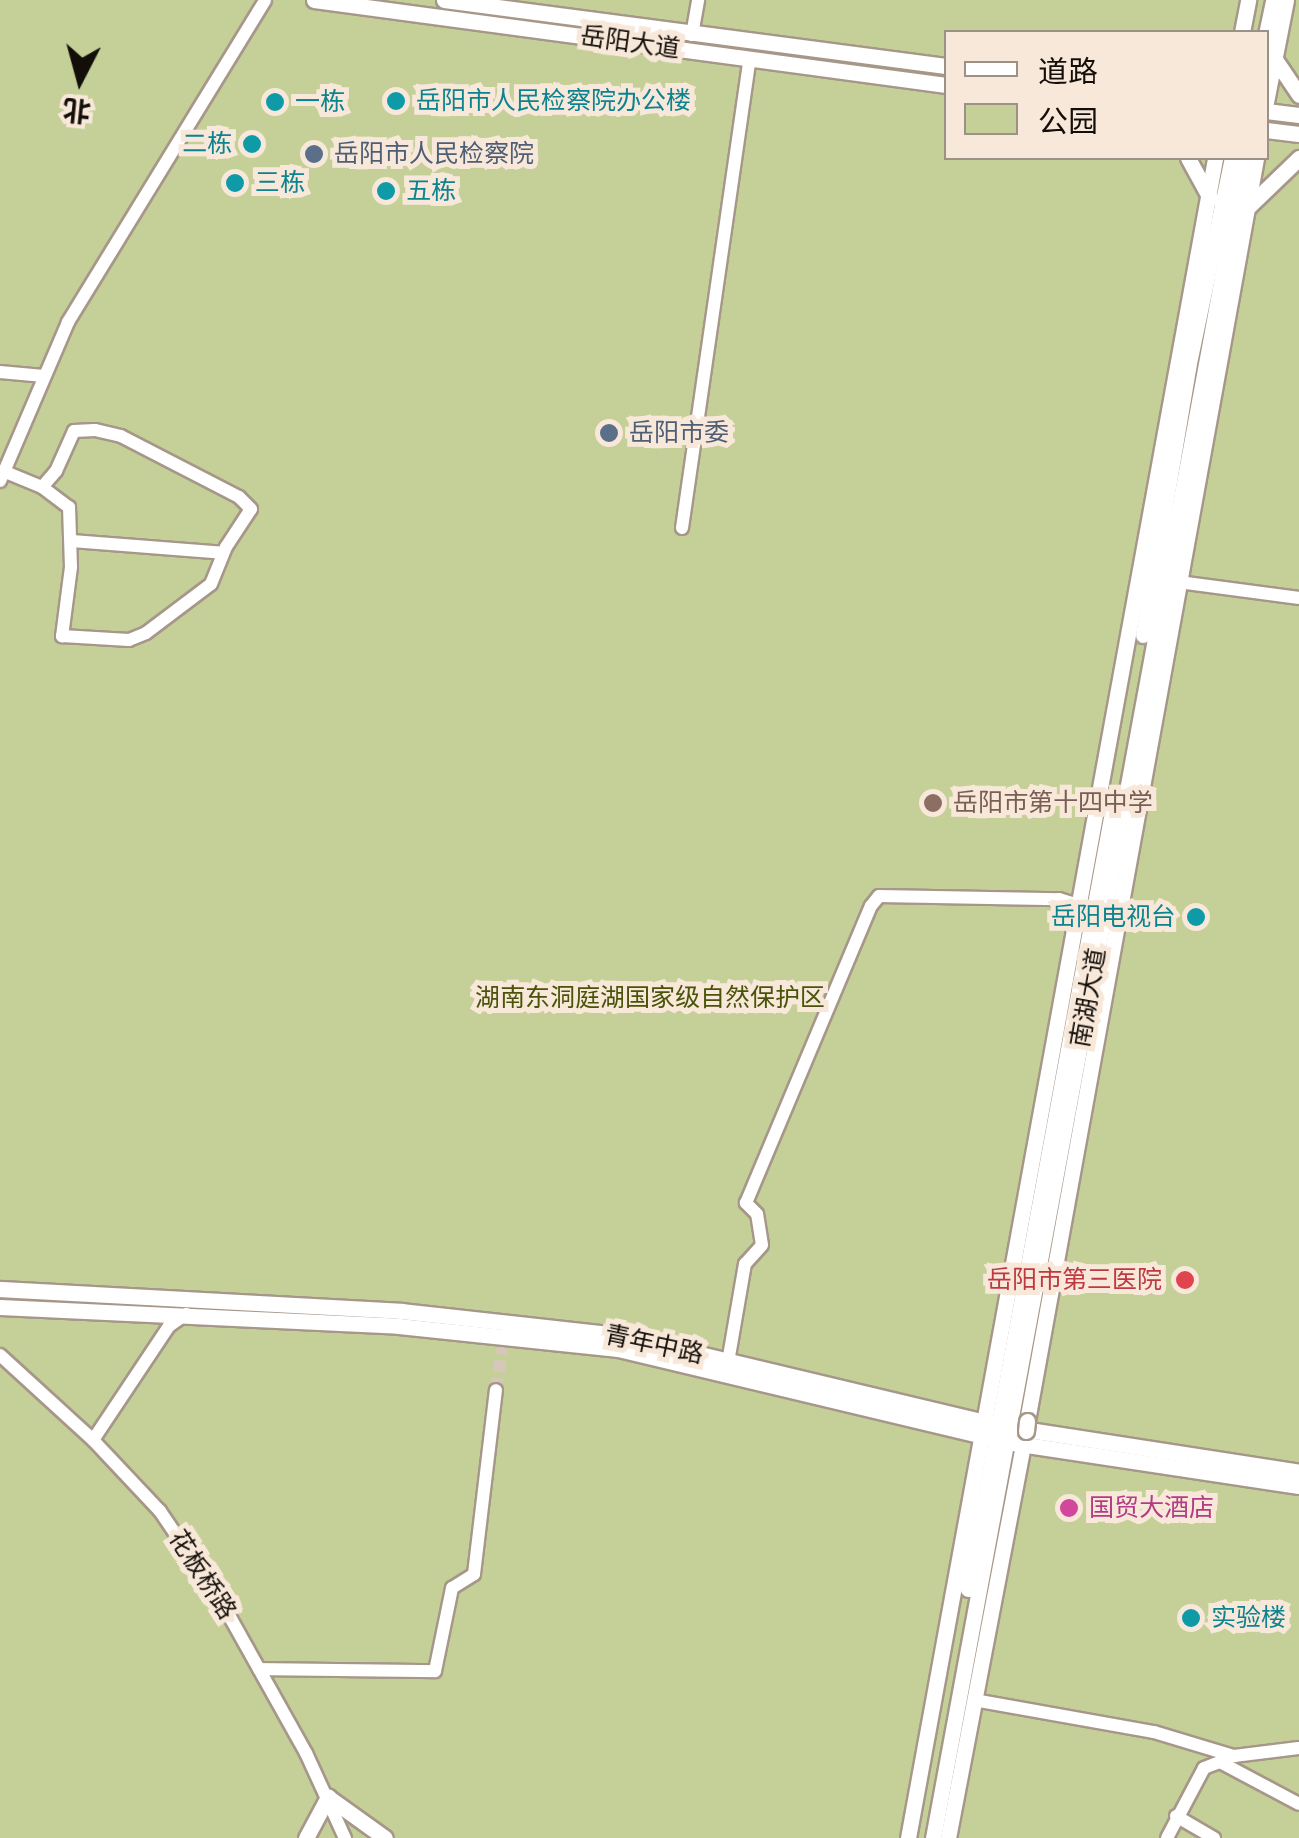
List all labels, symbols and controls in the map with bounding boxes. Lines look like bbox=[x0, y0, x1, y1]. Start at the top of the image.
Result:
street label: 岳阳大道 bbox=[578, 21, 682, 65]
north arrow bbox=[30, 30, 130, 130]
legend bbox=[944, 30, 1269, 160]
text: 道路 bbox=[1038, 54, 1098, 89]
place label: 岳阳市人民检察院办公楼 bbox=[416, 86, 691, 116]
place label: 一栋 bbox=[295, 87, 345, 117]
marker: 岳阳市人民检察院办公楼 bbox=[385, 90, 407, 112]
marker: 一栋 bbox=[264, 91, 286, 113]
text: 北 bbox=[61, 92, 92, 128]
text: 公园 bbox=[1038, 104, 1098, 139]
place label: 二栋 bbox=[182, 129, 232, 159]
marker: 二栋 bbox=[241, 133, 263, 155]
place label: 岳阳市人民检察院 bbox=[334, 139, 534, 169]
marker: 岳阳市人民检察院 bbox=[303, 143, 325, 165]
place label: 三栋 bbox=[255, 168, 305, 198]
marker: 三栋 bbox=[224, 172, 246, 194]
place label: 五栋 bbox=[406, 176, 456, 206]
marker: 五栋 bbox=[375, 180, 397, 202]
place label: 岳阳市委 bbox=[629, 418, 729, 448]
marker: 岳阳市委 bbox=[598, 422, 620, 444]
place label: 岳阳市第十四中学 bbox=[953, 788, 1153, 818]
marker: 岳阳市第十四中学 bbox=[922, 792, 944, 814]
place label: 岳阳电视台 bbox=[1051, 902, 1176, 932]
marker: 岳阳电视台 bbox=[1185, 906, 1207, 928]
street label: 南湖大道 bbox=[1066, 946, 1112, 1050]
park label: 湖南东洞庭湖国家级自然保护区 bbox=[475, 983, 825, 1013]
place label: 岳阳市第三医院 bbox=[987, 1265, 1162, 1295]
marker: 岳阳市第三医院 bbox=[1172, 1267, 1198, 1293]
street label: 青年中路 bbox=[602, 1320, 706, 1370]
place label: 国贸大酒店 bbox=[1089, 1493, 1214, 1523]
marker: 国贸大酒店 bbox=[1058, 1497, 1080, 1519]
street label: 花板桥路 bbox=[162, 1525, 242, 1625]
place label: 实验楼 bbox=[1211, 1603, 1286, 1633]
marker: 实验楼 bbox=[1180, 1607, 1202, 1629]

